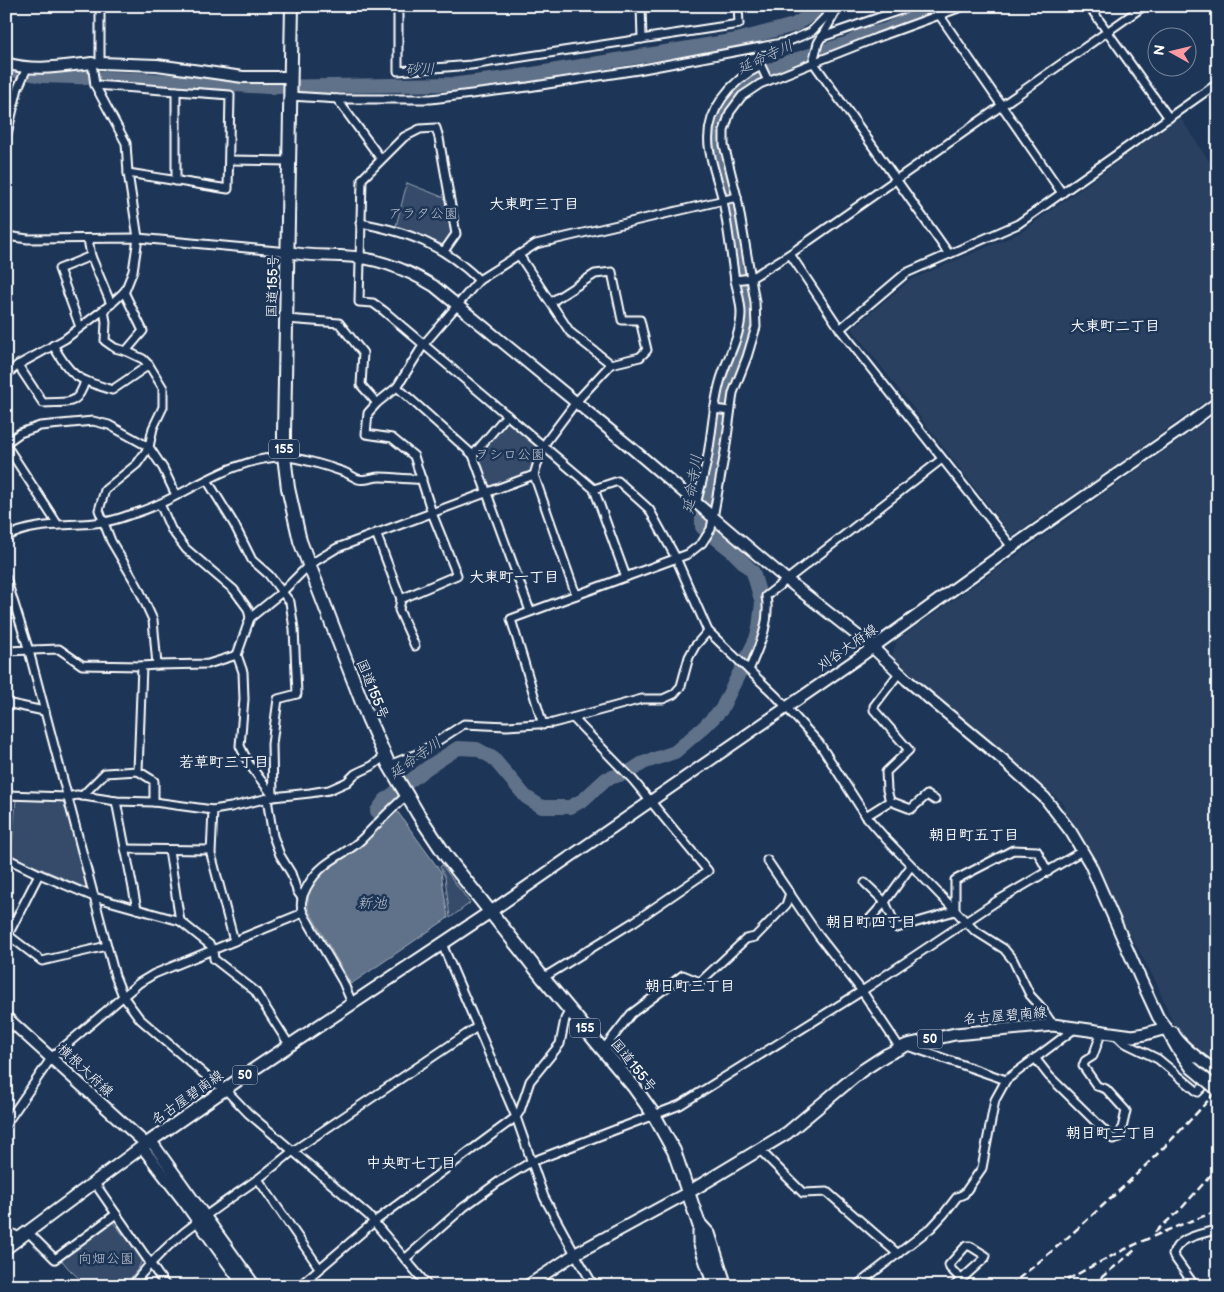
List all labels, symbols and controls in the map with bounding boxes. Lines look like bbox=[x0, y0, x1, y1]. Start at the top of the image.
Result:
north arrow bbox=[1146, 28, 1196, 78]
water label: 延命寺川 bbox=[734, 36, 796, 79]
text: N bbox=[1150, 44, 1169, 57]
water label: 砂川 bbox=[405, 60, 435, 79]
district label: 大東町三丁目 bbox=[489, 195, 579, 214]
park label: アラタ公園 bbox=[388, 205, 458, 222]
street label: 国道155号 bbox=[263, 254, 282, 318]
district label: 大東町二丁目 bbox=[1070, 317, 1160, 336]
road number: 155 bbox=[269, 439, 299, 458]
park label: ヲシロ公園 bbox=[475, 446, 545, 463]
water label: 延命寺川 bbox=[678, 453, 707, 515]
district label: 大東町一丁目 bbox=[469, 568, 559, 587]
street label: 刈谷大府線 bbox=[814, 620, 881, 674]
street label: 国道155号 bbox=[353, 657, 392, 722]
water label: 延命寺川 bbox=[385, 733, 445, 783]
district label: 若草町三丁目 bbox=[179, 753, 269, 772]
district label: 朝日町五丁目 bbox=[929, 826, 1019, 845]
water label: 新池 bbox=[357, 894, 388, 913]
district label: 朝日町四丁目 bbox=[826, 913, 916, 932]
district label: 朝日町三丁目 bbox=[645, 977, 735, 996]
street label: 名古屋碧南線 bbox=[962, 1003, 1048, 1028]
road number: 155 bbox=[570, 1018, 600, 1038]
road number: 50 bbox=[918, 1030, 942, 1048]
street label: 国道155号 bbox=[607, 1035, 660, 1095]
street label: 横根大府線 bbox=[54, 1040, 117, 1100]
street label: 名古屋碧南線 bbox=[148, 1066, 227, 1128]
road number: 50 bbox=[232, 1066, 258, 1084]
district label: 朝日町二丁目 bbox=[1066, 1124, 1156, 1143]
district label: 中央町七丁目 bbox=[366, 1154, 456, 1173]
park label: 向畑公園 bbox=[78, 1250, 134, 1267]

